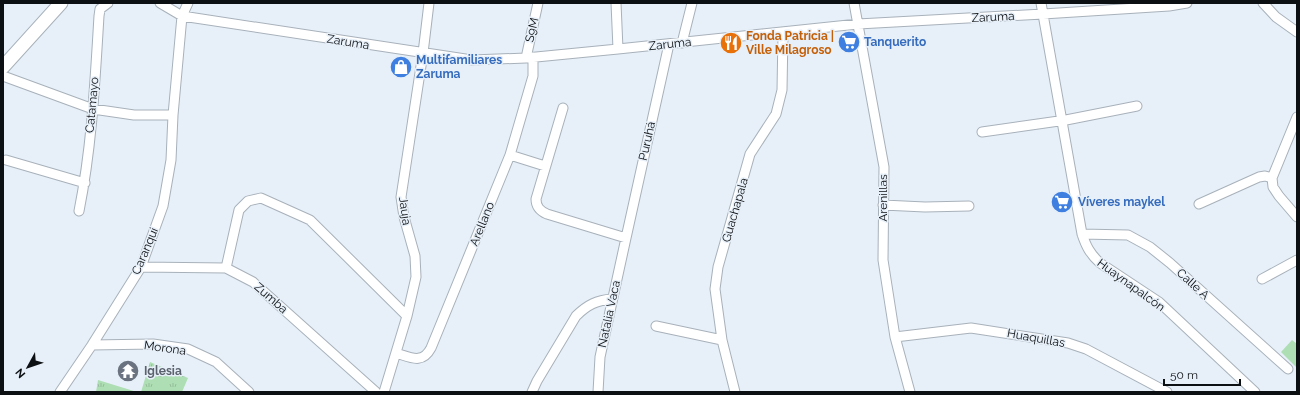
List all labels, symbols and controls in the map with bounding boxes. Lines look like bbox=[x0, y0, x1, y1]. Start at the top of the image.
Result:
street label: Zaruma bbox=[971, 9, 1015, 25]
street label: S9M bbox=[522, 16, 542, 44]
place label: Fonda Patricia | Ville Milagroso bbox=[746, 29, 834, 57]
supermarket icon: Tanquerito bbox=[836, 29, 862, 55]
restaurant icon: Fonda Patricia | Ville Milagroso bbox=[718, 30, 744, 56]
street label: Zaruma bbox=[326, 32, 370, 52]
street label: Zaruma bbox=[648, 35, 692, 53]
place label: Tanquerito bbox=[864, 35, 926, 49]
place label: Multifamiliares Zaruma bbox=[416, 53, 502, 81]
shop icon: Multifamiliares Zaruma bbox=[388, 54, 414, 80]
street label: Catamayo bbox=[83, 76, 101, 134]
street label: Puruhá bbox=[636, 120, 658, 162]
street label: Arenillas bbox=[876, 174, 890, 222]
street label: Guachapala bbox=[719, 176, 751, 244]
supermarket icon: Víveres maykel bbox=[1049, 189, 1075, 215]
place label: Víveres maykel bbox=[1078, 195, 1165, 209]
street label: Jauja bbox=[396, 196, 414, 226]
street label: Arellano bbox=[467, 200, 497, 248]
street label: Caranqui bbox=[129, 225, 161, 277]
street label: Huaynapalcón bbox=[1094, 256, 1168, 314]
street label: Calle A bbox=[1174, 266, 1212, 302]
street label: Natalia Vaca bbox=[595, 279, 623, 349]
street label: Zumba bbox=[252, 280, 290, 316]
street label: Huaquillas bbox=[1006, 326, 1066, 350]
street label: Morona bbox=[143, 338, 187, 358]
north arrow bbox=[8, 347, 48, 387]
temple icon: Iglesia bbox=[115, 358, 141, 384]
scale bar bbox=[1164, 361, 1240, 387]
place label: Iglesia bbox=[144, 364, 182, 378]
text: N bbox=[13, 366, 28, 381]
text: 50 m bbox=[1170, 368, 1198, 382]

